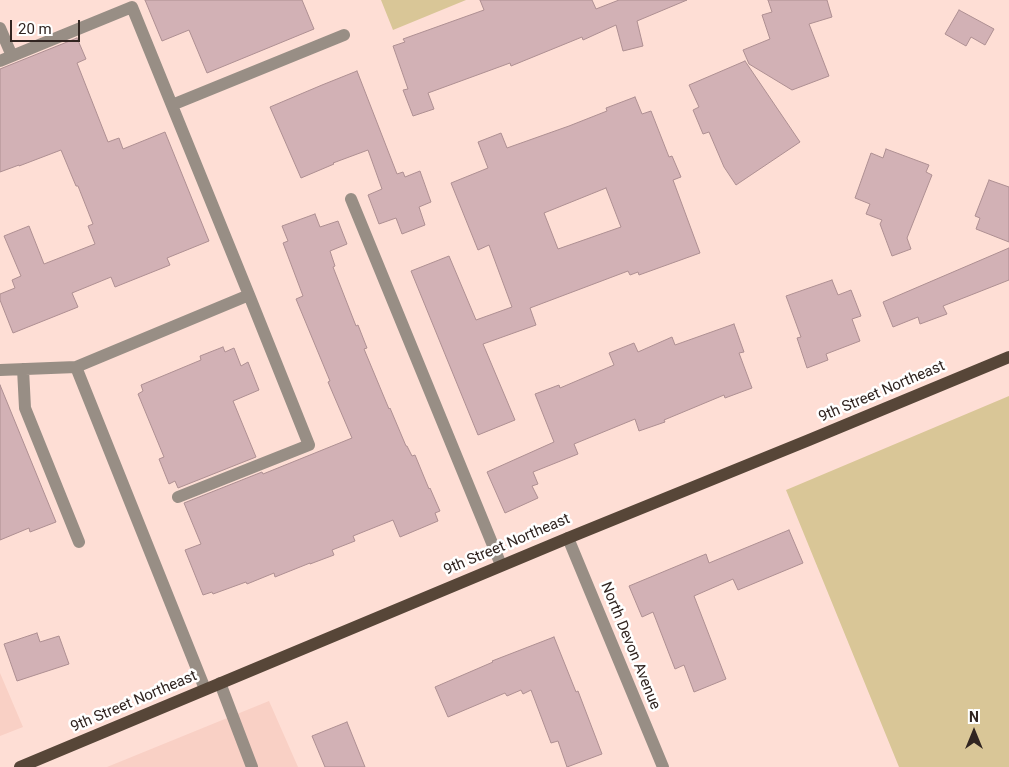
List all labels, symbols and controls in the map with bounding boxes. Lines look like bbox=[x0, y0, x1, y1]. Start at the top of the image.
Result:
scale bar bbox=[12, 10, 82, 42]
text: 20 m bbox=[18, 20, 52, 38]
street label: 9th Street Northeast bbox=[816, 357, 948, 427]
street label: 9th Street Northeast bbox=[441, 510, 573, 580]
street label: North Devon Avenue bbox=[596, 580, 664, 712]
street label: 9th Street Northeast bbox=[68, 667, 200, 737]
north arrow bbox=[949, 707, 999, 757]
text: N bbox=[969, 709, 979, 725]

